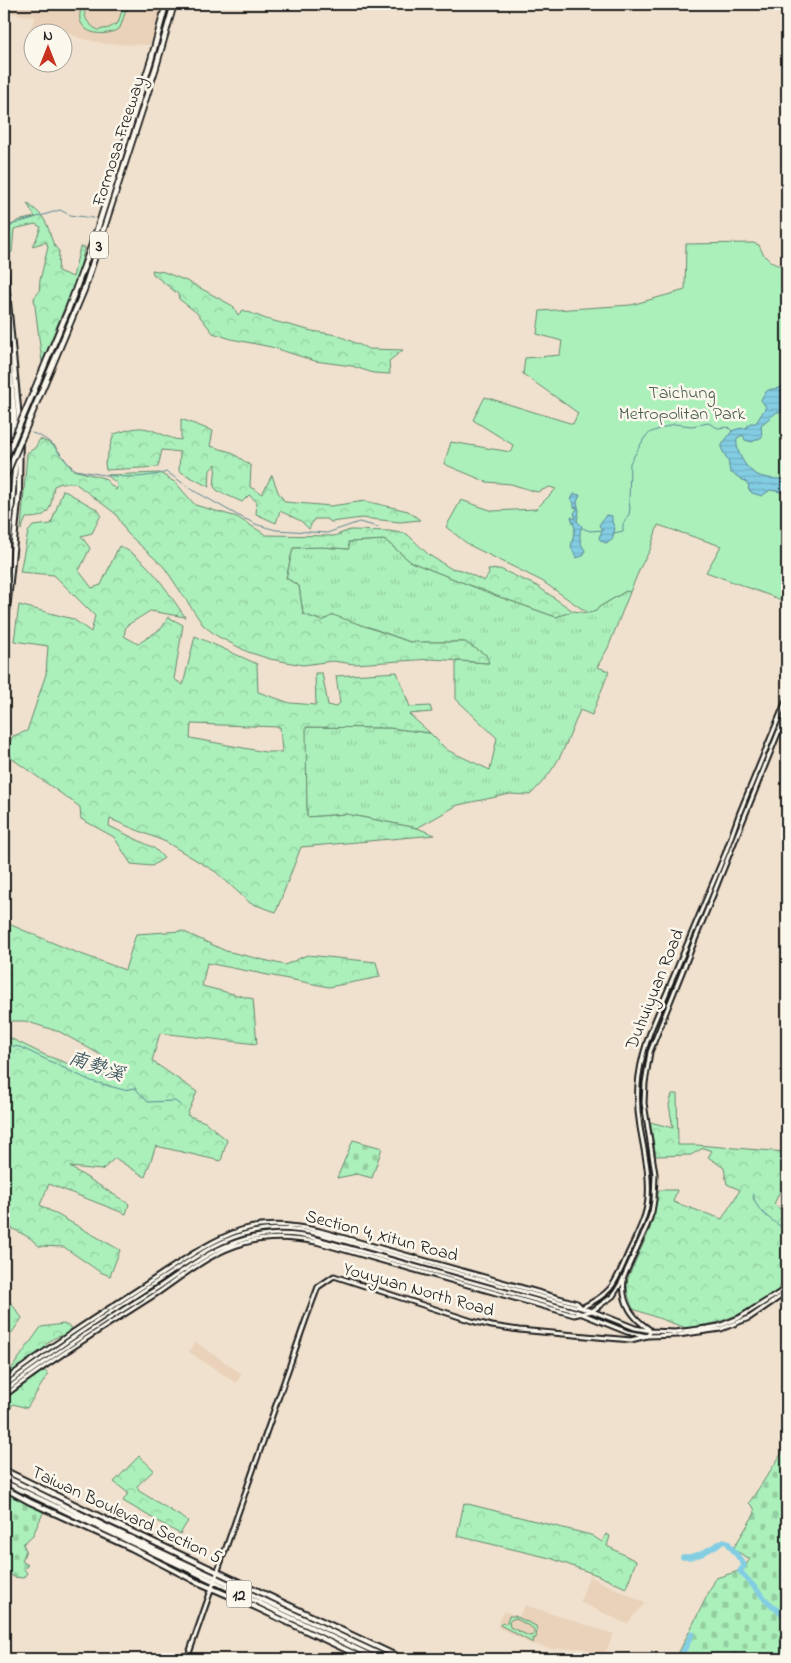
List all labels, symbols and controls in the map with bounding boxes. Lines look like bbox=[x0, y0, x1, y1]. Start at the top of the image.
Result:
north arrow bbox=[22, 22, 72, 72]
text: N bbox=[43, 26, 53, 47]
street label: Formosa Freeway bbox=[86, 73, 153, 211]
road number: 3 bbox=[90, 232, 108, 258]
park label: Taichung Metropolitan Park bbox=[619, 381, 745, 428]
street label: Duhuiyuan Road bbox=[619, 926, 692, 1055]
water label: 南勢溪 bbox=[65, 1045, 128, 1090]
street label: Section 4, Xitun Road bbox=[302, 1204, 461, 1270]
street label: Youyuan North Road bbox=[340, 1257, 497, 1325]
street label: Taiwan Boulevard Section 5 bbox=[27, 1460, 226, 1572]
road number: 12 bbox=[226, 1580, 252, 1608]

